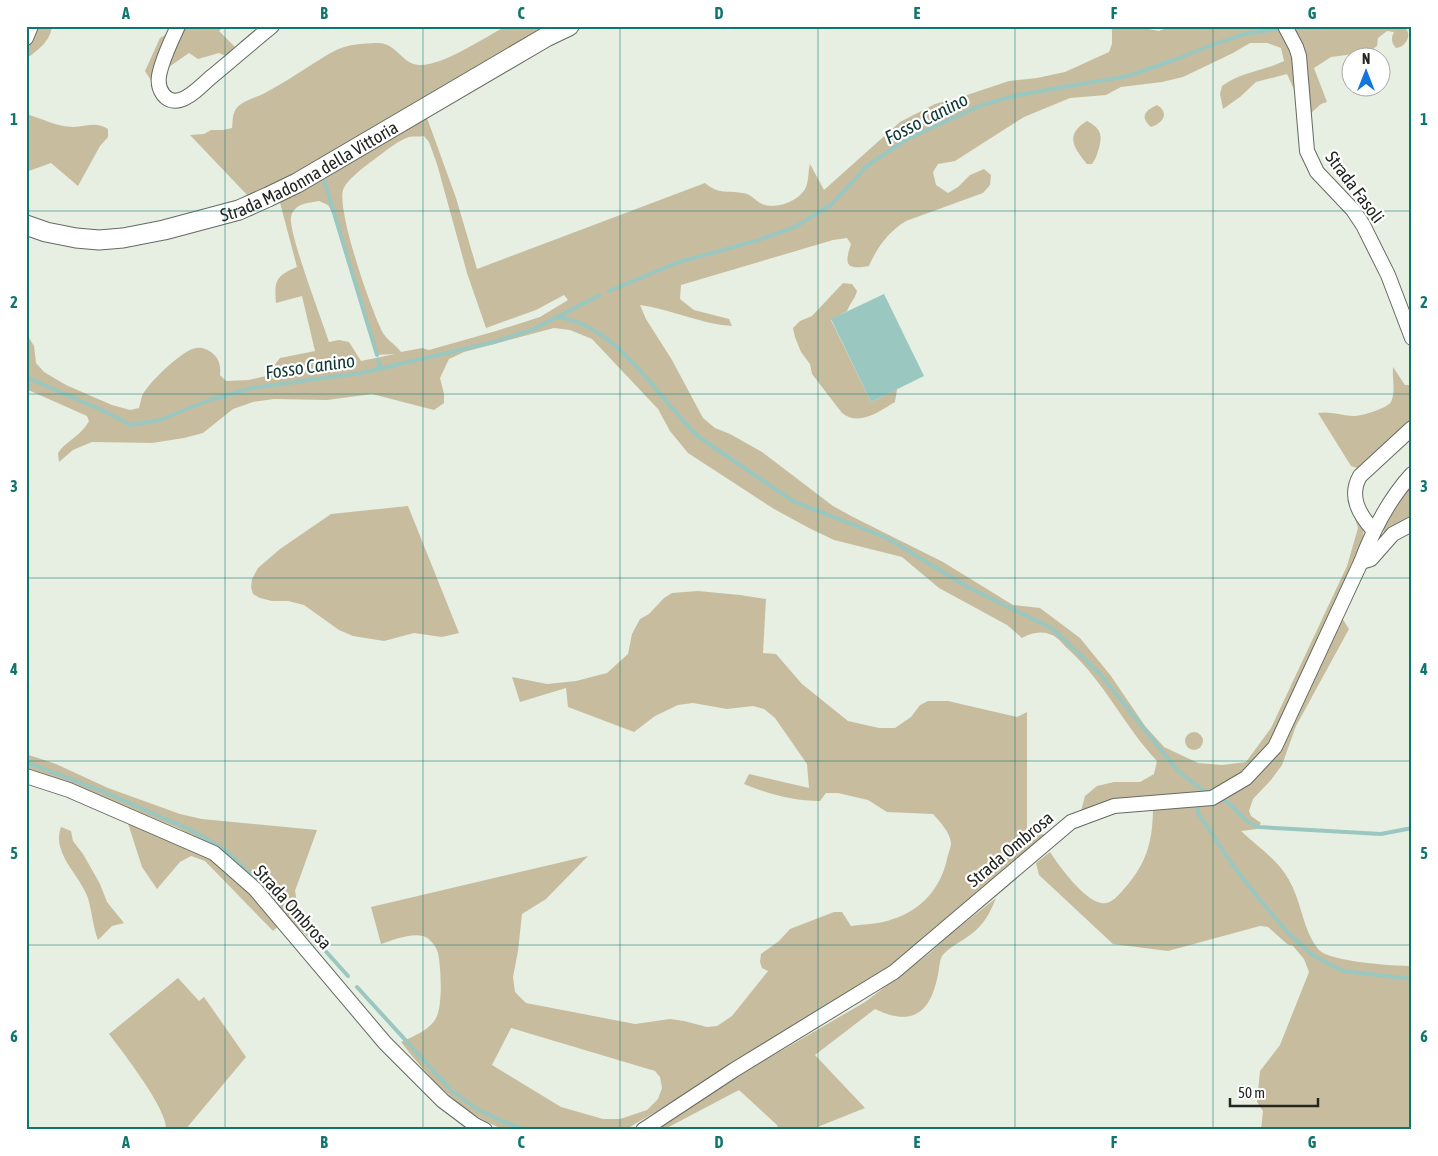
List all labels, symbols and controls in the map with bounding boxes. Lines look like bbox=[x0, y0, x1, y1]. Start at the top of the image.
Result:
text: A bbox=[121, 4, 130, 22]
text: B bbox=[320, 4, 328, 22]
text: C bbox=[517, 4, 525, 22]
text: D bbox=[715, 4, 724, 22]
text: E bbox=[914, 4, 921, 22]
text: F bbox=[1111, 4, 1118, 22]
text: G bbox=[1308, 4, 1317, 22]
north arrow bbox=[1340, 48, 1390, 98]
text: N bbox=[1362, 51, 1370, 67]
water label: Fosso Canino bbox=[881, 88, 971, 148]
text: 1 bbox=[10, 110, 18, 128]
text: 1 bbox=[1420, 110, 1428, 128]
street label: Strada Madonna della Vittoria bbox=[218, 116, 401, 225]
street label: Strada Fasoli bbox=[1321, 147, 1389, 227]
text: 2 bbox=[10, 293, 18, 311]
text: 2 bbox=[1420, 293, 1428, 311]
water label: Fosso Canino bbox=[264, 349, 356, 383]
text: 3 bbox=[10, 477, 18, 495]
text: 3 bbox=[1420, 477, 1428, 495]
text: 4 bbox=[9, 660, 18, 678]
text: 4 bbox=[1419, 660, 1428, 678]
street label: Strada Ombrosa bbox=[963, 807, 1057, 891]
text: 5 bbox=[10, 844, 18, 862]
text: 5 bbox=[1420, 844, 1428, 862]
street label: Strada Ombrosa bbox=[250, 861, 336, 953]
text: 6 bbox=[10, 1027, 18, 1045]
text: 6 bbox=[1420, 1027, 1428, 1045]
scale bar bbox=[1230, 1076, 1318, 1108]
text: 50 m bbox=[1238, 1084, 1265, 1101]
text: A bbox=[121, 1133, 130, 1151]
text: B bbox=[320, 1133, 328, 1151]
text: C bbox=[517, 1133, 525, 1151]
text: D bbox=[715, 1133, 724, 1151]
text: E bbox=[914, 1133, 921, 1151]
text: F bbox=[1111, 1133, 1118, 1151]
text: G bbox=[1308, 1133, 1317, 1151]

